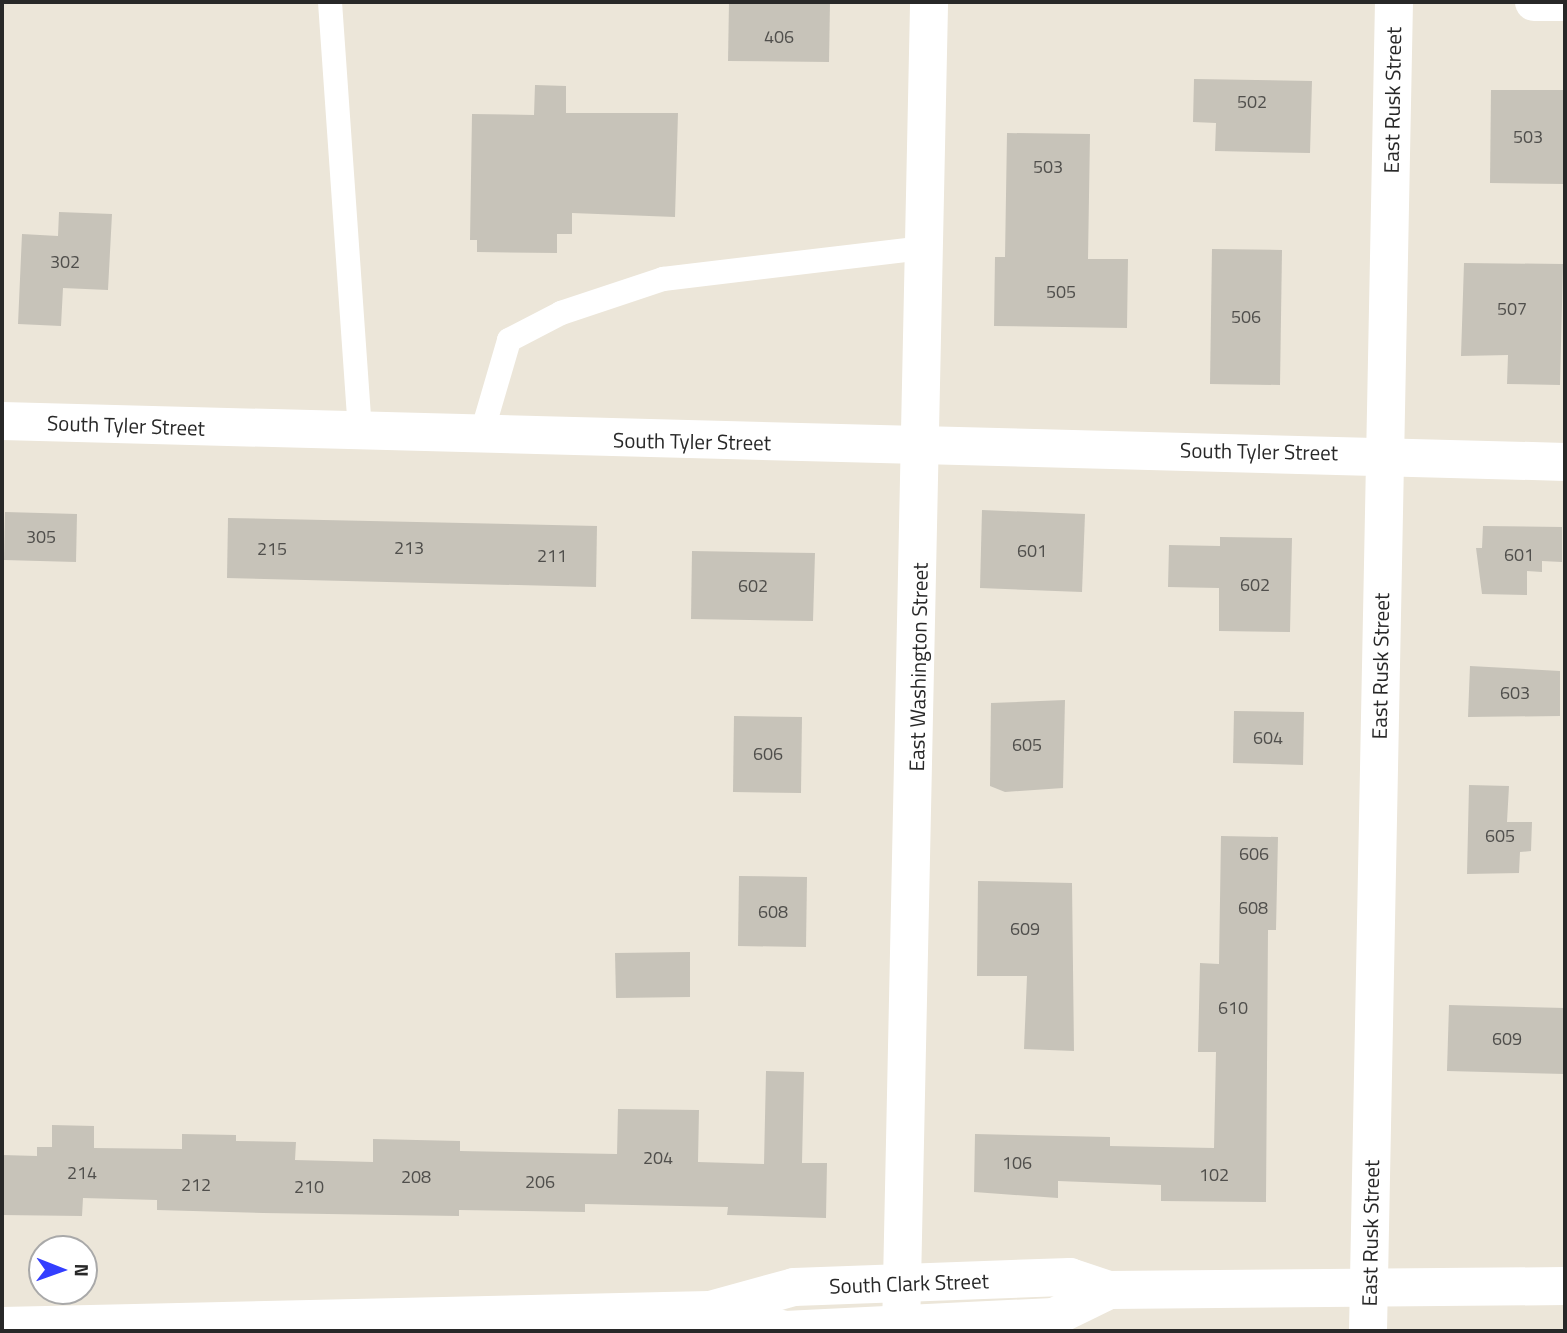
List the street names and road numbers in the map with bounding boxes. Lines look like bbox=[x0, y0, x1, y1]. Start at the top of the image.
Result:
street label: East Rusk Street bbox=[1378, 27, 1406, 173]
street label: South Tyler Street bbox=[47, 410, 205, 440]
street label: South Tyler Street bbox=[613, 427, 771, 455]
street label: South Tyler Street bbox=[1180, 437, 1338, 465]
street label: East Washington Street bbox=[904, 562, 932, 772]
street label: East Rusk Street bbox=[1366, 593, 1394, 739]
street label: East Rusk Street bbox=[1356, 1160, 1384, 1306]
street label: South Clark Street bbox=[829, 1268, 989, 1298]

